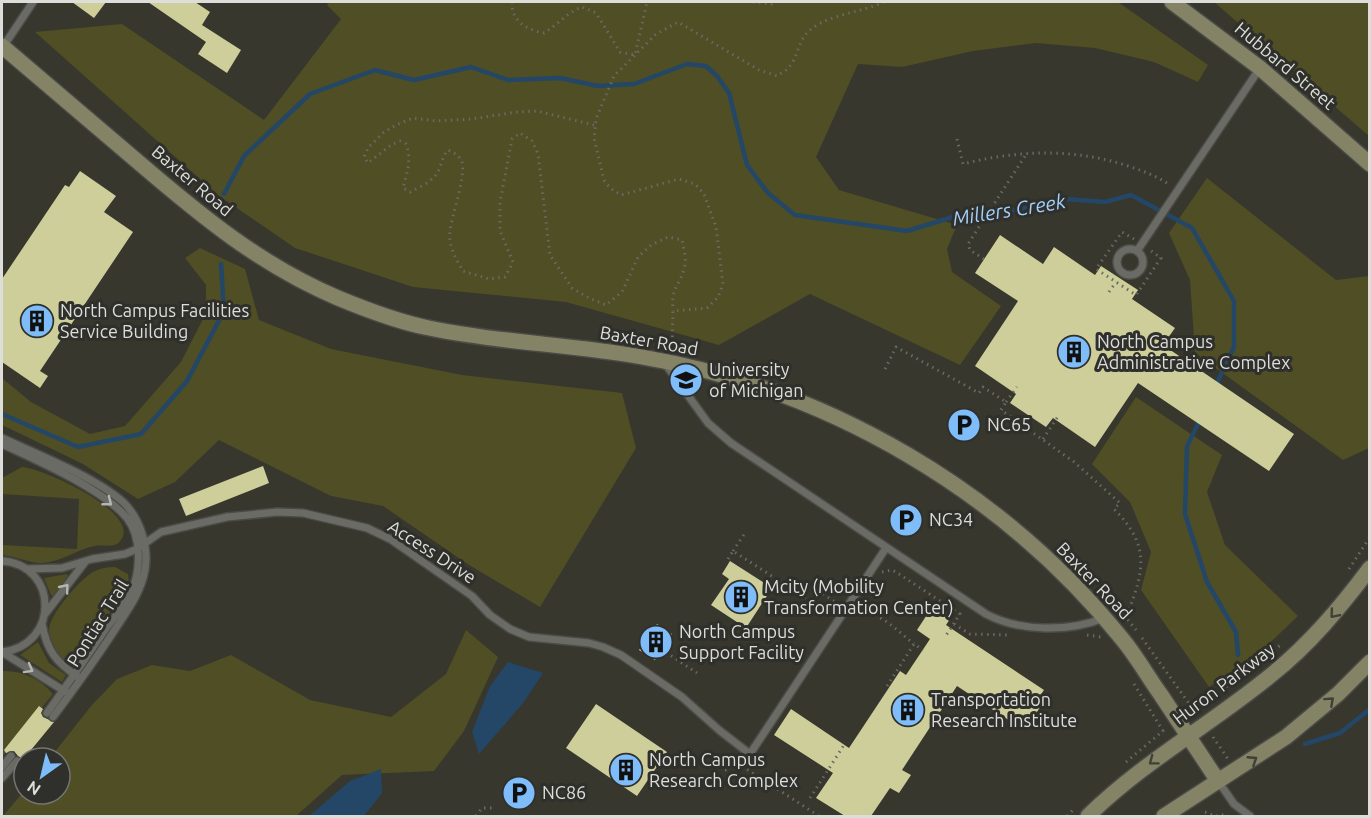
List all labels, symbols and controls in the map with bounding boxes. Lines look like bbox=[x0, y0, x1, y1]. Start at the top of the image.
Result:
street label: Hubbard Street bbox=[1231, 17, 1340, 113]
street label: Baxter Road bbox=[148, 141, 237, 220]
water label: Millers Creek bbox=[951, 189, 1068, 230]
place label: North Campus Facilities Service Building bbox=[60, 300, 250, 341]
building icon: North Campus Facilities Service Building bbox=[19, 303, 55, 339]
street label: Baxter Road bbox=[599, 322, 700, 358]
place label: North Campus Administrative Complex bbox=[1097, 331, 1290, 372]
building icon: North Campus Administrative Complex bbox=[1056, 334, 1092, 370]
place label: University of Michigan bbox=[709, 359, 803, 400]
school or university icon: University of Michigan bbox=[668, 362, 704, 398]
parking icon: NC65 bbox=[946, 407, 982, 443]
place label: NC65 bbox=[987, 414, 1031, 434]
one-way arrow bbox=[101, 495, 112, 506]
parking icon: NC34 bbox=[888, 502, 924, 538]
place label: NC34 bbox=[929, 509, 973, 529]
street label: Access Drive bbox=[385, 515, 480, 587]
street label: Baxter Road bbox=[1053, 538, 1136, 623]
street label: Pontiac Trail bbox=[62, 575, 132, 670]
place label: Mcity (Mobility Transformation Center) bbox=[764, 576, 954, 618]
building icon: Mcity (Mobility Transformation Center) bbox=[723, 579, 759, 615]
one-way arrow bbox=[58, 584, 69, 595]
one-way arrow bbox=[1330, 607, 1341, 618]
place label: North Campus Support Facility bbox=[679, 621, 804, 662]
building icon: North Campus Support Facility bbox=[638, 624, 674, 660]
street label: Huron Parkway bbox=[1169, 638, 1278, 728]
one-way arrow bbox=[23, 662, 33, 673]
place label: Transportation Research Institute bbox=[931, 689, 1077, 730]
building icon: Transportation Research Institute bbox=[890, 692, 926, 728]
one-way arrow bbox=[1323, 697, 1333, 708]
north arrow bbox=[12, 746, 72, 806]
place label: North Campus Research Complex bbox=[649, 749, 798, 790]
building icon: North Campus Research Complex bbox=[608, 752, 644, 788]
one-way arrow bbox=[1148, 753, 1159, 764]
one-way arrow bbox=[1246, 756, 1257, 767]
parking icon: NC86 bbox=[501, 775, 537, 811]
text: N bbox=[24, 778, 44, 799]
place label: NC86 bbox=[542, 782, 586, 802]

